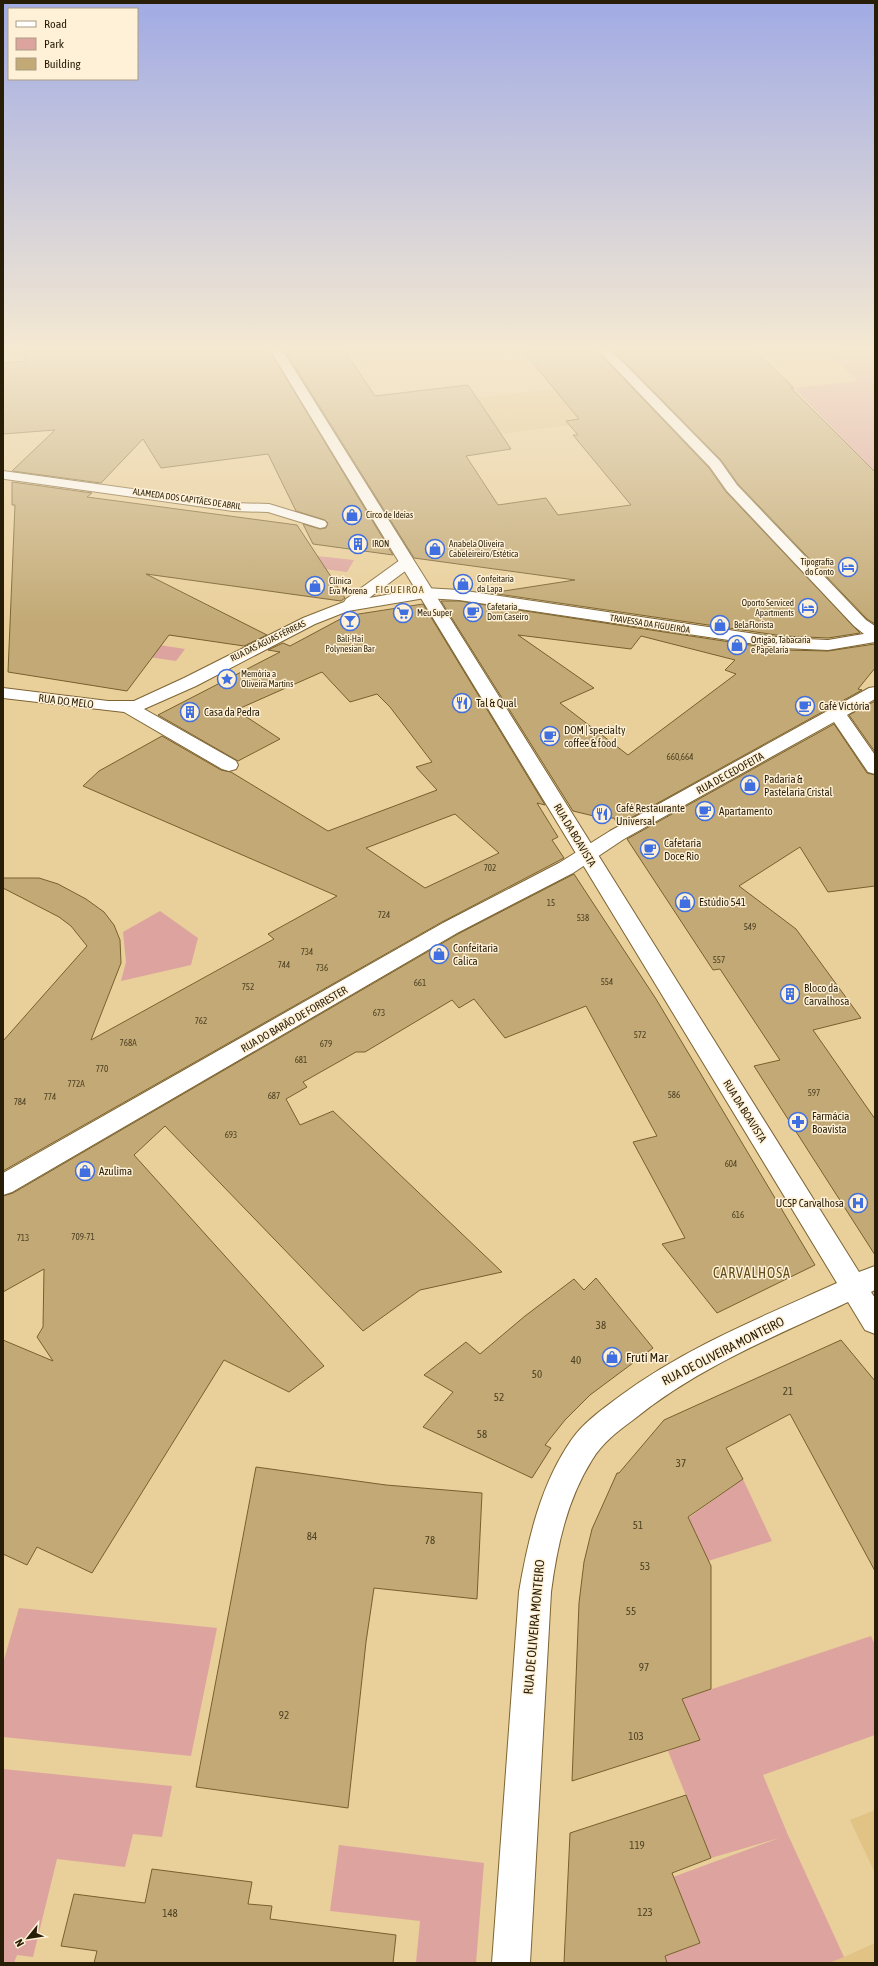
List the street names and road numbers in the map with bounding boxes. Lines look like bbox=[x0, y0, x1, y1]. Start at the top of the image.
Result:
street label: ALAMEDA DOS CAPITÃES DE ABRIL bbox=[132, 486, 242, 512]
street label: TRAVESSA DA FIGUEIRÔA bbox=[609, 613, 691, 635]
street label: RUA DAS ÁGUAS FÉRREAS bbox=[229, 618, 307, 664]
street label: RUA DO MELO bbox=[38, 692, 94, 710]
street label: RUA DE CEDOFEITA bbox=[694, 749, 766, 796]
street label: RUA DA BOAVISTA bbox=[551, 801, 599, 869]
street label: RUA DO BARÃO DE FORRESTER bbox=[239, 983, 350, 1054]
street label: RUA DA BOAVISTA bbox=[721, 1078, 769, 1145]
street label: RUA DE OLIVEIRA MONTEIRO bbox=[659, 1313, 787, 1388]
street label: RUA DE OLIVEIRA MONTEIRO bbox=[521, 1559, 547, 1695]

